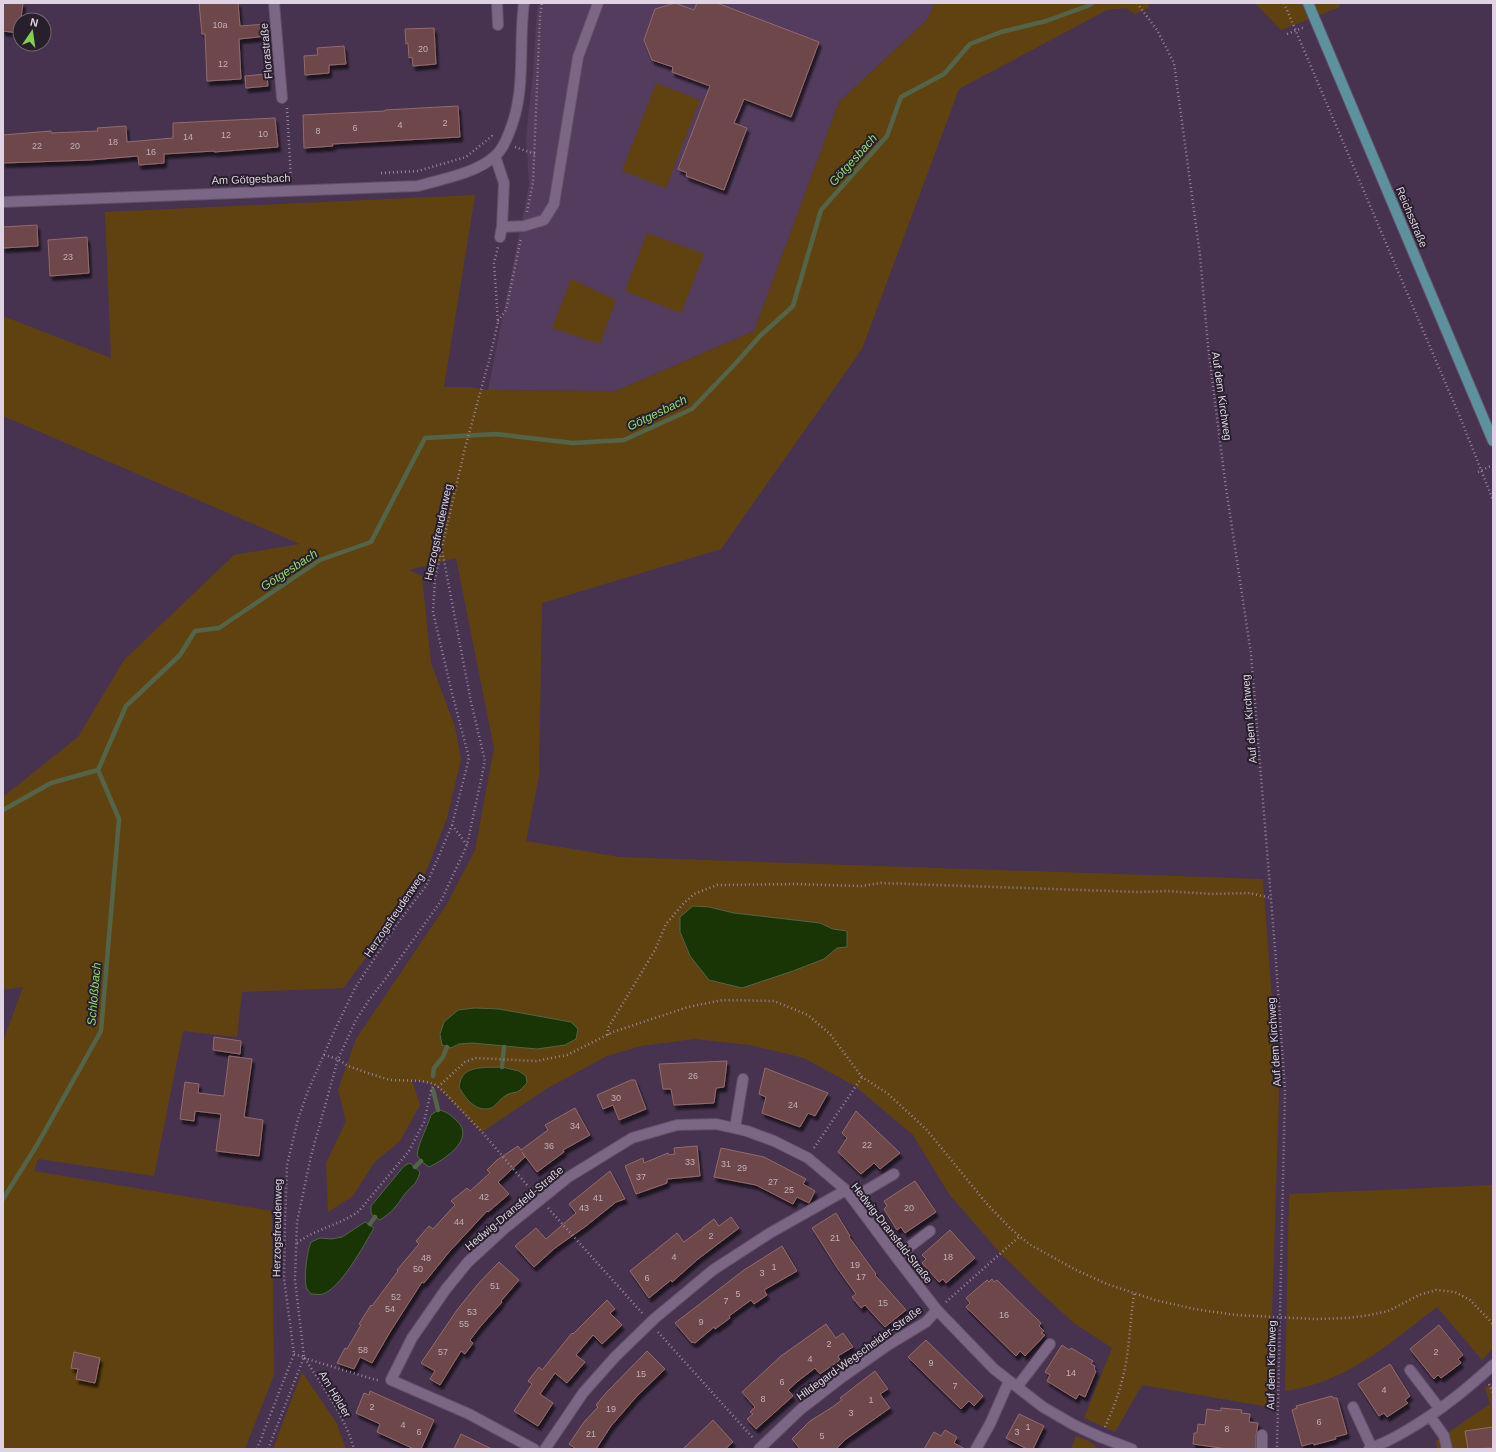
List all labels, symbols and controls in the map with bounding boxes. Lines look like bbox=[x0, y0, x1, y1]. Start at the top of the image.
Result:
north arrow bbox=[12, 12, 52, 52]
text: N bbox=[29, 16, 40, 29]
house number: 10a bbox=[212, 20, 228, 30]
street label: Florastraße bbox=[258, 22, 274, 80]
house number: 20 bbox=[418, 44, 428, 54]
house number: 12 bbox=[218, 59, 228, 69]
house number: 2 bbox=[442, 118, 448, 128]
house number: 4 bbox=[397, 120, 403, 130]
house number: 6 bbox=[352, 123, 358, 133]
house number: 8 bbox=[315, 126, 321, 136]
house number: 10 bbox=[258, 129, 268, 139]
house number: 12 bbox=[221, 130, 231, 140]
water label: Götgesbach bbox=[826, 131, 880, 189]
house number: 14 bbox=[183, 132, 193, 142]
house number: 18 bbox=[108, 137, 118, 147]
house number: 22 bbox=[32, 141, 42, 151]
house number: 20 bbox=[70, 141, 80, 151]
house number: 16 bbox=[146, 147, 156, 157]
street label: Am Götgesbach bbox=[211, 172, 291, 186]
street label: Reichsstraße bbox=[1394, 185, 1430, 249]
house number: 23 bbox=[63, 252, 73, 262]
street label: Auf dem Kirchweg bbox=[1210, 351, 1234, 441]
water label: Götgesbach bbox=[625, 392, 689, 433]
street label: Herzogsfreudenweg bbox=[422, 483, 454, 581]
water label: Götgesbach bbox=[258, 546, 320, 593]
street label: Auf dem Kirchweg bbox=[1239, 674, 1259, 764]
street label: Herzogsfreudenweg bbox=[361, 871, 427, 959]
water label: Schloßbach bbox=[84, 962, 104, 1026]
street label: Auf dem Kirchweg bbox=[1265, 997, 1283, 1087]
house number: 26 bbox=[688, 1071, 698, 1081]
house number: 30 bbox=[611, 1093, 621, 1103]
house number: 24 bbox=[788, 1100, 798, 1110]
house number: 34 bbox=[570, 1121, 580, 1131]
house number: 22 bbox=[862, 1140, 872, 1150]
house number: 36 bbox=[544, 1141, 554, 1151]
house number: 33 bbox=[685, 1157, 695, 1167]
house number: 31 bbox=[721, 1159, 731, 1169]
house number: 29 bbox=[737, 1163, 747, 1173]
street label: Hedwig-Dransfeld-Straße bbox=[463, 1164, 565, 1252]
house number: 37 bbox=[636, 1172, 646, 1182]
house number: 27 bbox=[768, 1177, 778, 1187]
street label: Herzogsfreudenweg bbox=[270, 1179, 284, 1277]
street label: Hedwig-Dransfeld-Straße bbox=[849, 1180, 935, 1286]
house number: 25 bbox=[784, 1185, 794, 1195]
house number: 42 bbox=[479, 1192, 489, 1202]
house number: 41 bbox=[593, 1193, 603, 1203]
house number: 43 bbox=[579, 1203, 589, 1213]
house number: 20 bbox=[904, 1203, 914, 1213]
house number: 44 bbox=[454, 1217, 464, 1227]
house number: 2 bbox=[708, 1231, 714, 1241]
house number: 21 bbox=[830, 1233, 840, 1243]
house number: 4 bbox=[671, 1252, 677, 1262]
house number: 18 bbox=[943, 1252, 953, 1262]
house number: 48 bbox=[421, 1253, 431, 1263]
house number: 19 bbox=[850, 1260, 860, 1270]
house number: 1 bbox=[771, 1262, 777, 1272]
house number: 50 bbox=[413, 1264, 423, 1274]
house number: 3 bbox=[759, 1268, 765, 1278]
house number: 17 bbox=[856, 1272, 866, 1282]
house number: 6 bbox=[644, 1273, 650, 1283]
house number: 51 bbox=[490, 1281, 500, 1291]
house number: 5 bbox=[735, 1289, 741, 1299]
house number: 52 bbox=[391, 1292, 401, 1302]
house number: 7 bbox=[723, 1296, 729, 1306]
house number: 15 bbox=[878, 1298, 888, 1308]
house number: 54 bbox=[385, 1304, 395, 1314]
street label: Hildegard-Wegscheider-Straße bbox=[794, 1304, 924, 1402]
house number: 53 bbox=[467, 1307, 477, 1317]
house number: 16 bbox=[999, 1310, 1009, 1320]
house number: 9 bbox=[698, 1317, 704, 1327]
house number: 55 bbox=[459, 1319, 469, 1329]
street label: Auf dem Kirchweg bbox=[1264, 1320, 1278, 1410]
house number: 2 bbox=[826, 1339, 832, 1349]
house number: 58 bbox=[358, 1345, 368, 1355]
house number: 57 bbox=[438, 1347, 448, 1357]
house number: 2 bbox=[1433, 1347, 1439, 1357]
house number: 4 bbox=[807, 1354, 813, 1364]
house number: 9 bbox=[928, 1358, 934, 1368]
house number: 14 bbox=[1066, 1368, 1076, 1378]
street label: Am Hölder bbox=[316, 1369, 354, 1420]
house number: 15 bbox=[636, 1369, 646, 1379]
house number: 6 bbox=[779, 1377, 785, 1387]
house number: 7 bbox=[952, 1381, 958, 1391]
house number: 4 bbox=[1381, 1385, 1387, 1395]
house number: 8 bbox=[760, 1394, 766, 1404]
house number: 1 bbox=[868, 1395, 874, 1405]
house number: 2 bbox=[369, 1402, 375, 1412]
house number: 19 bbox=[606, 1404, 616, 1414]
house number: 3 bbox=[848, 1408, 854, 1418]
house number: 6 bbox=[1316, 1417, 1322, 1427]
house number: 4 bbox=[400, 1420, 406, 1430]
house number: 1 bbox=[1025, 1422, 1031, 1432]
house number: 8 bbox=[1224, 1424, 1230, 1434]
house number: 6 bbox=[416, 1427, 422, 1437]
house number: 3 bbox=[1014, 1427, 1020, 1437]
house number: 21 bbox=[586, 1429, 596, 1439]
house number: 5 bbox=[819, 1431, 825, 1441]

